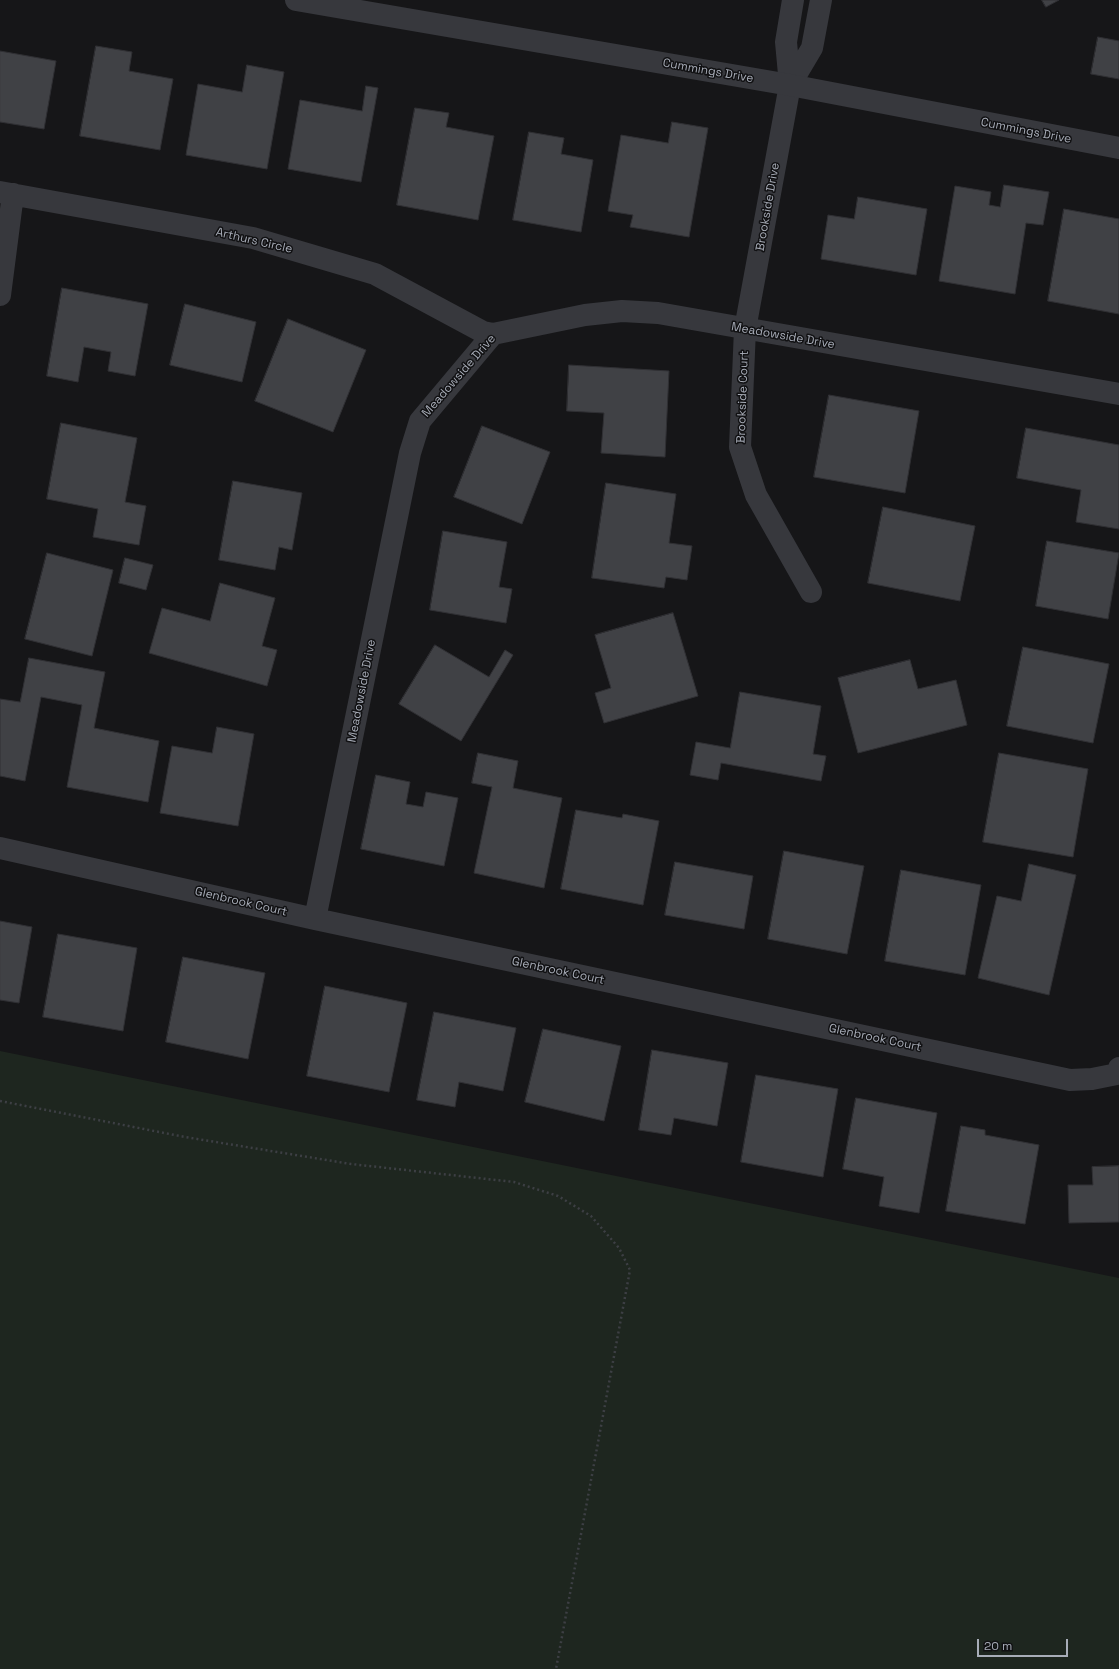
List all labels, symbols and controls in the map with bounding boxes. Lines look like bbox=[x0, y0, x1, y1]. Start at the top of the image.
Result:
street label: Cummings Drive bbox=[662, 56, 754, 86]
street label: Cummings Drive bbox=[980, 115, 1072, 147]
street label: Brookside Drive bbox=[753, 162, 783, 252]
street label: Arthurs Circle bbox=[214, 225, 294, 257]
street label: Meadowside Drive bbox=[730, 320, 836, 352]
street label: Meadowside Drive bbox=[419, 332, 499, 420]
street label: Brookside Court bbox=[734, 350, 752, 444]
street label: Meadowside Drive bbox=[345, 638, 379, 744]
street label: Glenbrook Court bbox=[193, 884, 289, 920]
street label: Glenbrook Court bbox=[510, 954, 606, 988]
street label: Glenbrook Court bbox=[827, 1021, 923, 1055]
scale bar bbox=[979, 1631, 1070, 1657]
text: 20 m bbox=[984, 1638, 1012, 1654]

